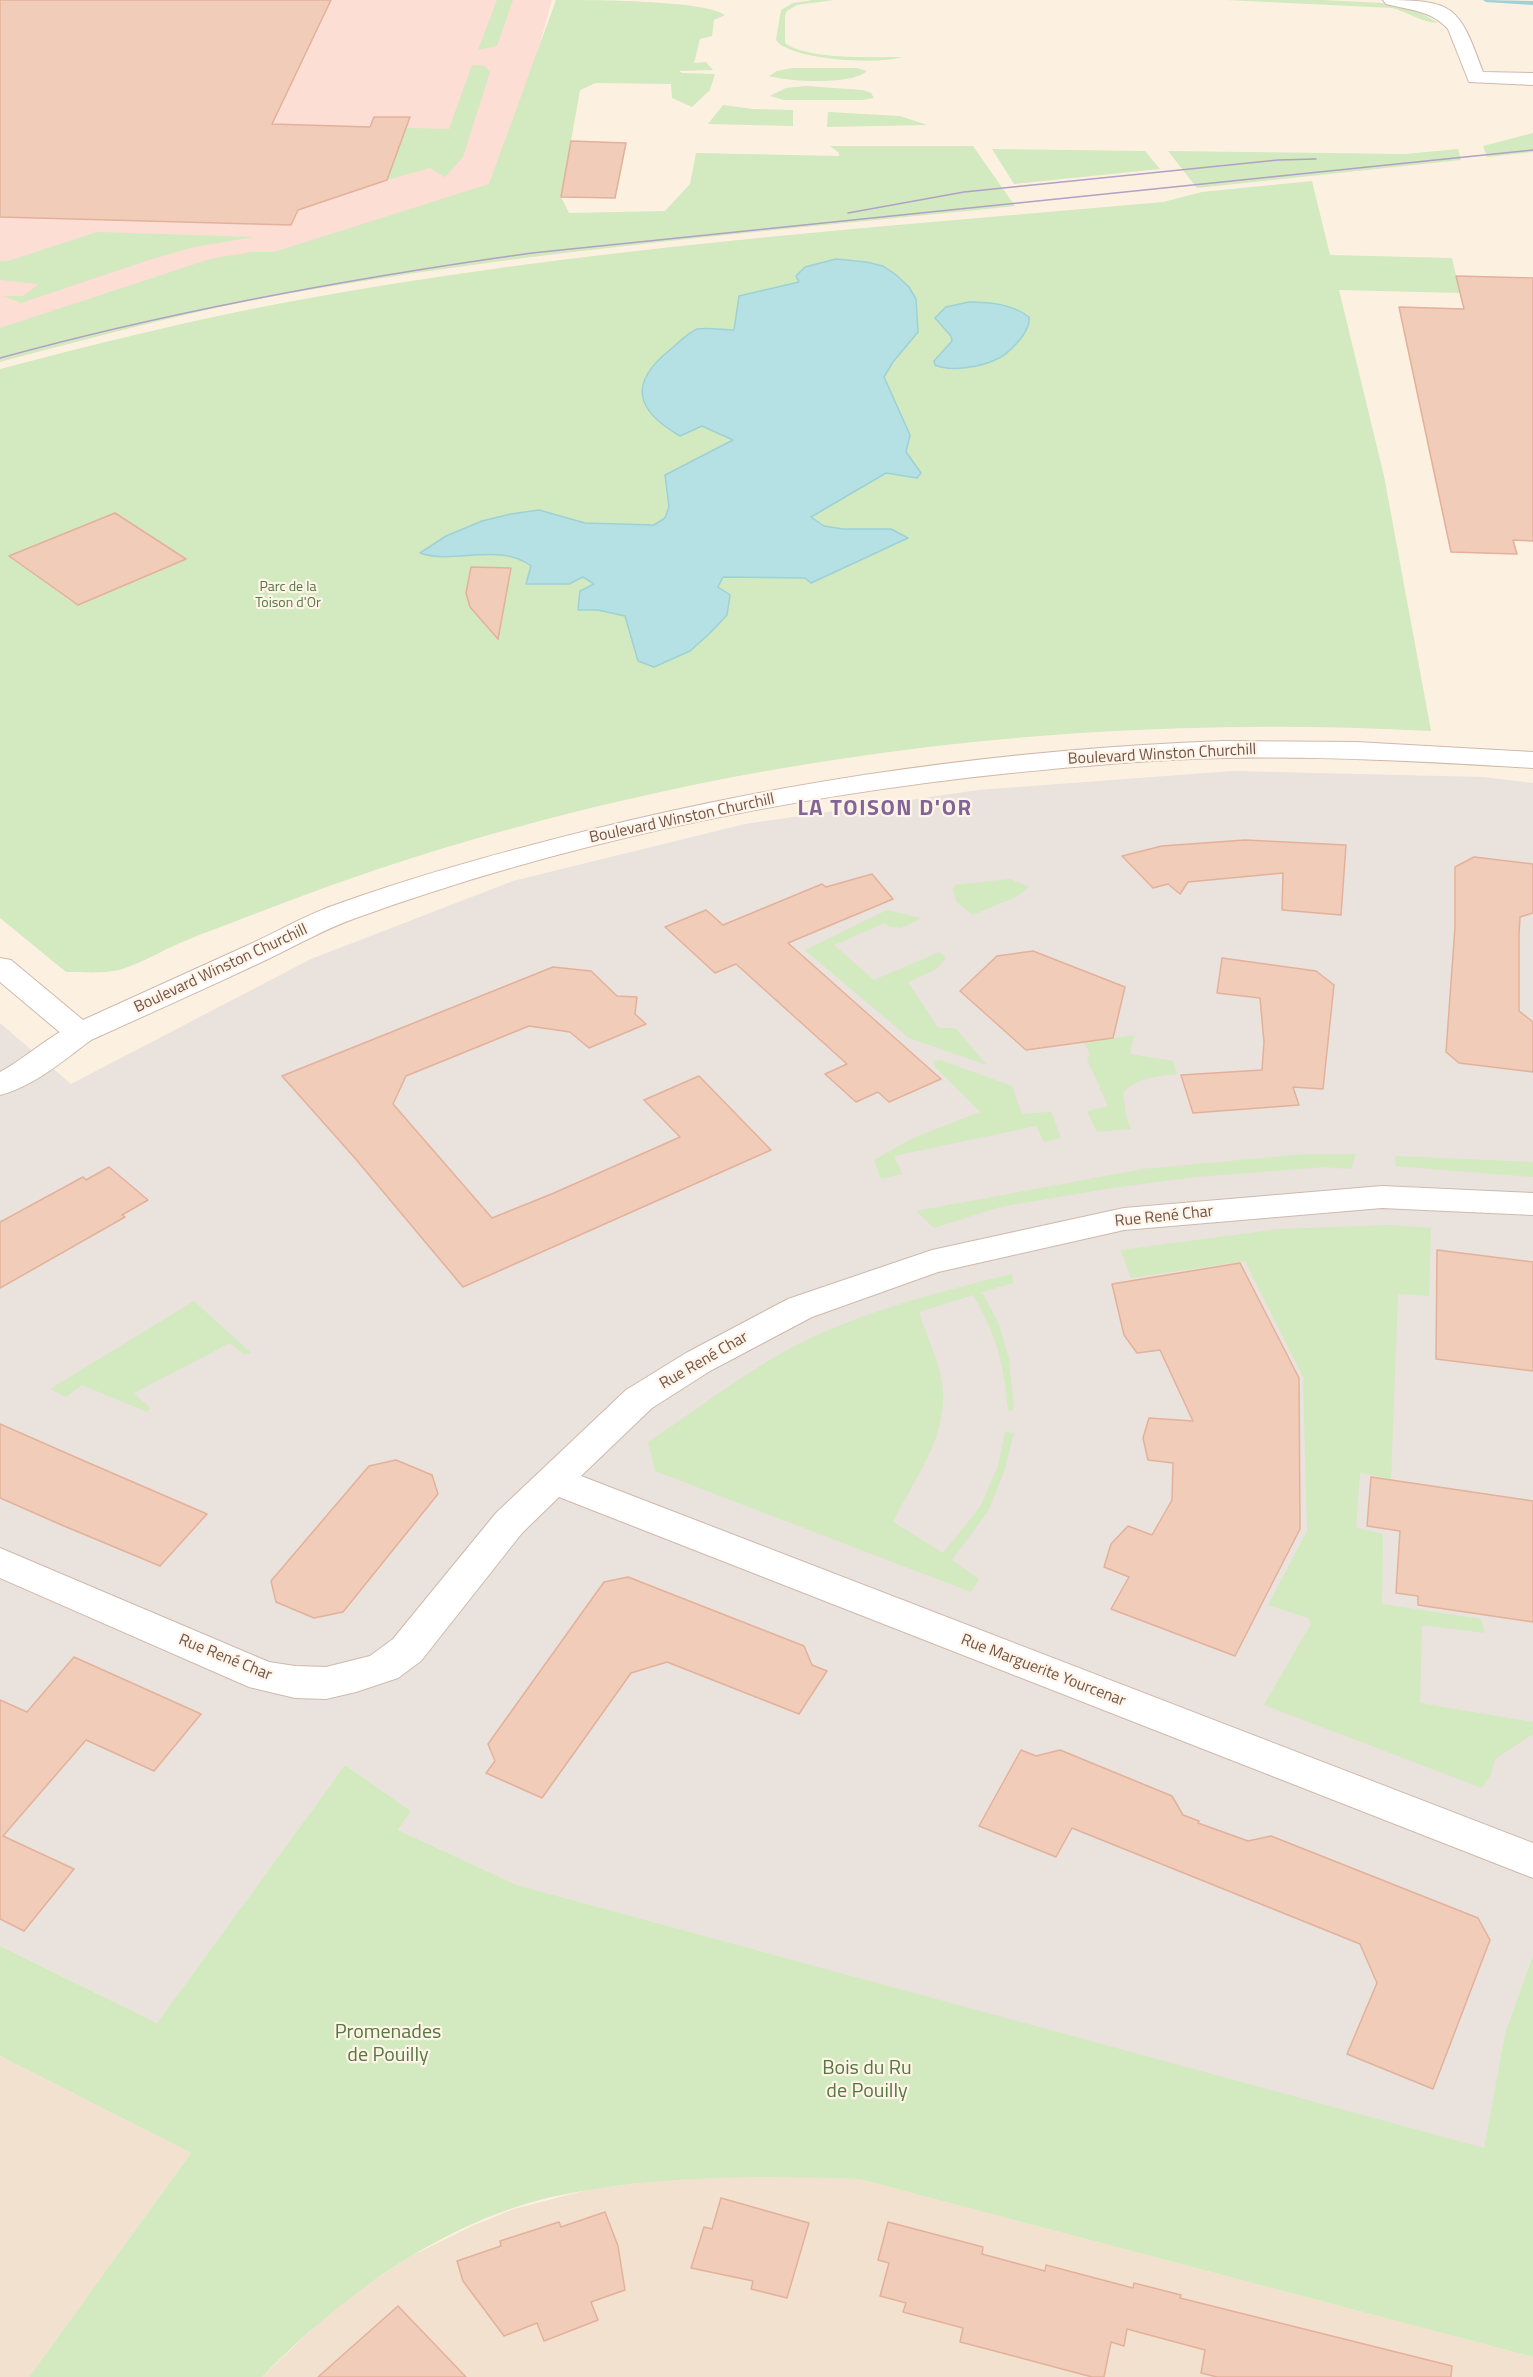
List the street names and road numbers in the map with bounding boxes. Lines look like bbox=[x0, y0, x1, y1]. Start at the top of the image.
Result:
street label: Boulevard Winston Churchill bbox=[1067, 740, 1257, 770]
street label: Boulevard Winston Churchill bbox=[588, 790, 776, 848]
street label: Boulevard Winston Churchill bbox=[131, 920, 311, 1018]
street label: Rue René Char bbox=[1114, 1202, 1214, 1232]
street label: Rue René Char bbox=[656, 1328, 752, 1394]
street label: Rue René Char bbox=[176, 1631, 274, 1685]
street label: Rue Marguerite Yourcenar bbox=[958, 1631, 1128, 1711]

